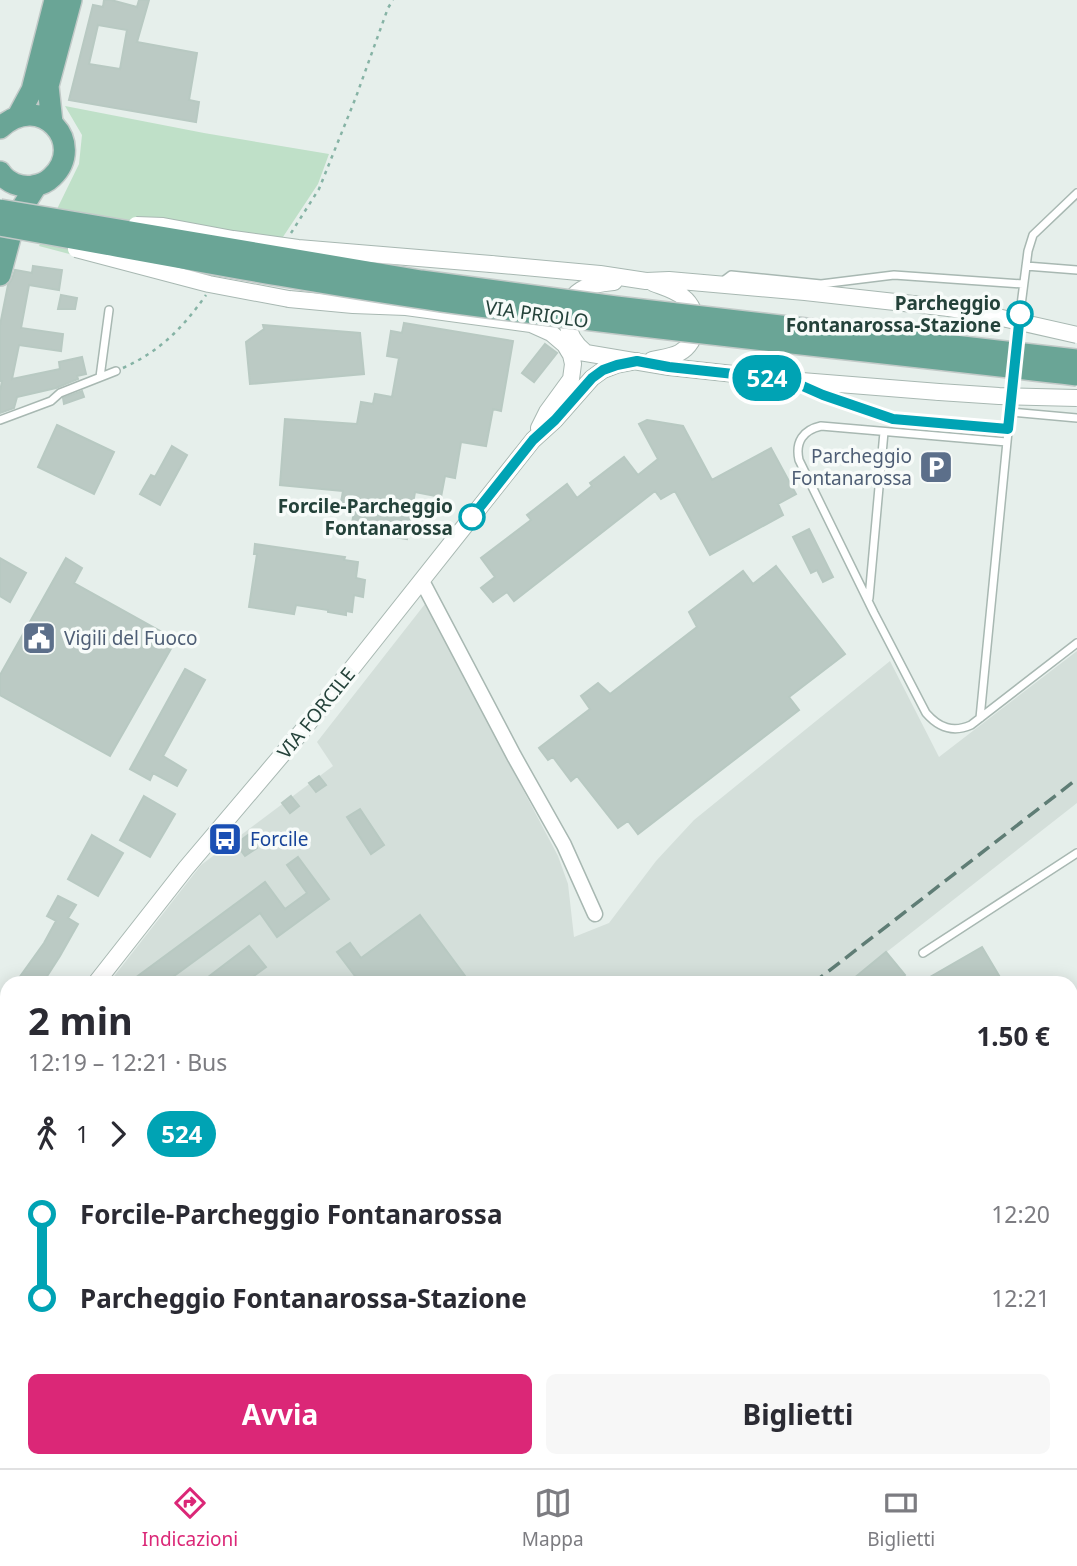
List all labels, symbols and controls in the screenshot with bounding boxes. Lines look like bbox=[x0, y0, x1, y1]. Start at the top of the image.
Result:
place label: Parcheggio Fontanarossa-Stazione bbox=[786, 290, 1001, 338]
street label: VIA PRIOLO bbox=[484, 294, 590, 334]
marker: Parcheggio Fontanarossa-Stazione bbox=[1007, 301, 1033, 327]
line badge: 524 bbox=[727, 355, 807, 401]
text: 524 bbox=[746, 361, 788, 394]
place label: Parcheggio Fontanarossa bbox=[791, 443, 912, 491]
parking icon: Parcheggio Fontanarossa bbox=[917, 448, 955, 486]
place label: Forcile-Parcheggio Fontanarossa bbox=[278, 493, 453, 541]
marker: Forcile-Parcheggio Fontanarossa bbox=[459, 504, 485, 530]
public building icon: Vigili del Fuoco bbox=[20, 619, 58, 657]
place label: Vigili del Fuoco bbox=[64, 625, 198, 651]
street label: VIA FORCILE bbox=[271, 662, 361, 764]
bus stop icon: Forcile bbox=[206, 820, 244, 858]
place label: Forcile bbox=[250, 826, 308, 852]
text: 2 min bbox=[28, 994, 133, 1046]
text: 1.50 € bbox=[976, 1018, 1050, 1054]
text: 12:19 – 12:21 · Bus bbox=[28, 1046, 227, 1078]
icon: walk bbox=[28, 1115, 66, 1153]
icon: forward bbox=[99, 1115, 137, 1153]
text: 524 bbox=[161, 1117, 202, 1150]
text: 1 bbox=[76, 1118, 89, 1150]
text: Forcile-Parcheggio Fontanarossa bbox=[80, 1196, 503, 1232]
text: 12:20 bbox=[991, 1198, 1050, 1230]
text: Parcheggio Fontanarossa-Stazione bbox=[80, 1280, 527, 1316]
text: 12:21 bbox=[991, 1282, 1050, 1314]
button: Avvia bbox=[28, 1374, 532, 1454]
button: Biglietti bbox=[546, 1374, 1050, 1454]
tab: Indicazioni bbox=[142, 1484, 238, 1552]
tab: Mappa bbox=[522, 1484, 584, 1552]
tab: Biglietti bbox=[867, 1484, 935, 1552]

